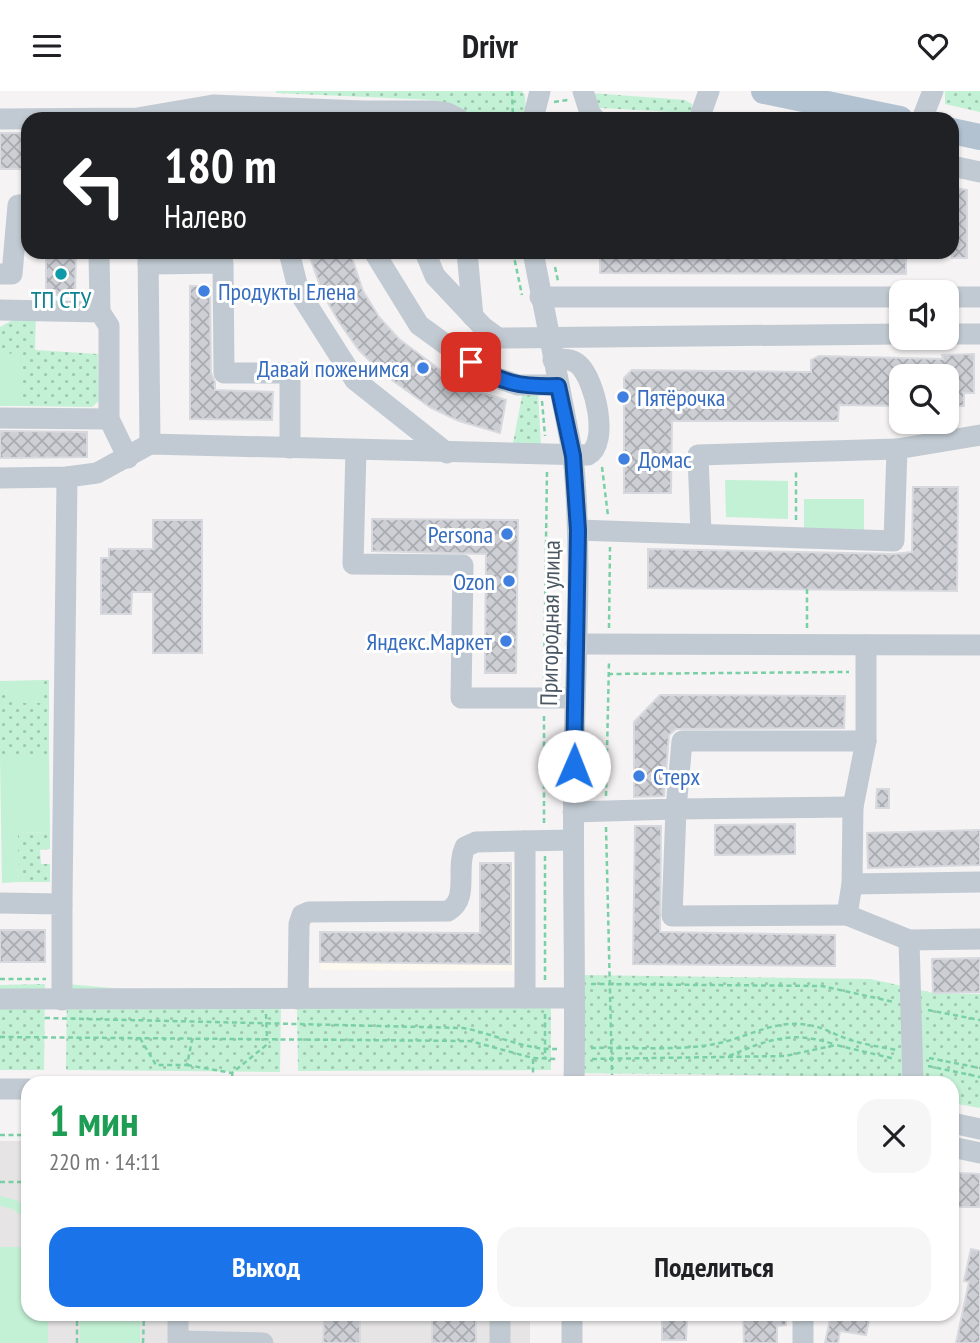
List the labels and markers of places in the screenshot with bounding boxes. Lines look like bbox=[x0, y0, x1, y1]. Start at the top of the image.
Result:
marker: ТП СТУ bbox=[53, 266, 69, 282]
place label: Продукты Елена bbox=[218, 276, 356, 307]
marker: Продукты Елена bbox=[196, 283, 212, 299]
place label: ТП СТУ bbox=[31, 284, 91, 315]
pin bbox=[441, 332, 501, 392]
place label: Давай поженимся bbox=[257, 353, 409, 384]
marker: Давай поженимся bbox=[415, 360, 431, 376]
place label: Пятёрочка bbox=[637, 382, 725, 413]
marker: Пятёрочка bbox=[615, 389, 631, 405]
place label: Домас bbox=[638, 444, 692, 475]
marker: Домас bbox=[616, 451, 632, 467]
place label: Persona bbox=[428, 519, 493, 550]
marker: Persona bbox=[499, 526, 515, 542]
place label: Ozon bbox=[453, 566, 495, 597]
marker: Ozon bbox=[501, 573, 517, 589]
place label: Яндекс.Маркет bbox=[366, 626, 492, 657]
marker: Яндекс.Маркет bbox=[498, 633, 514, 649]
place label: Стерх bbox=[653, 761, 700, 792]
marker: Стерх bbox=[631, 768, 647, 784]

